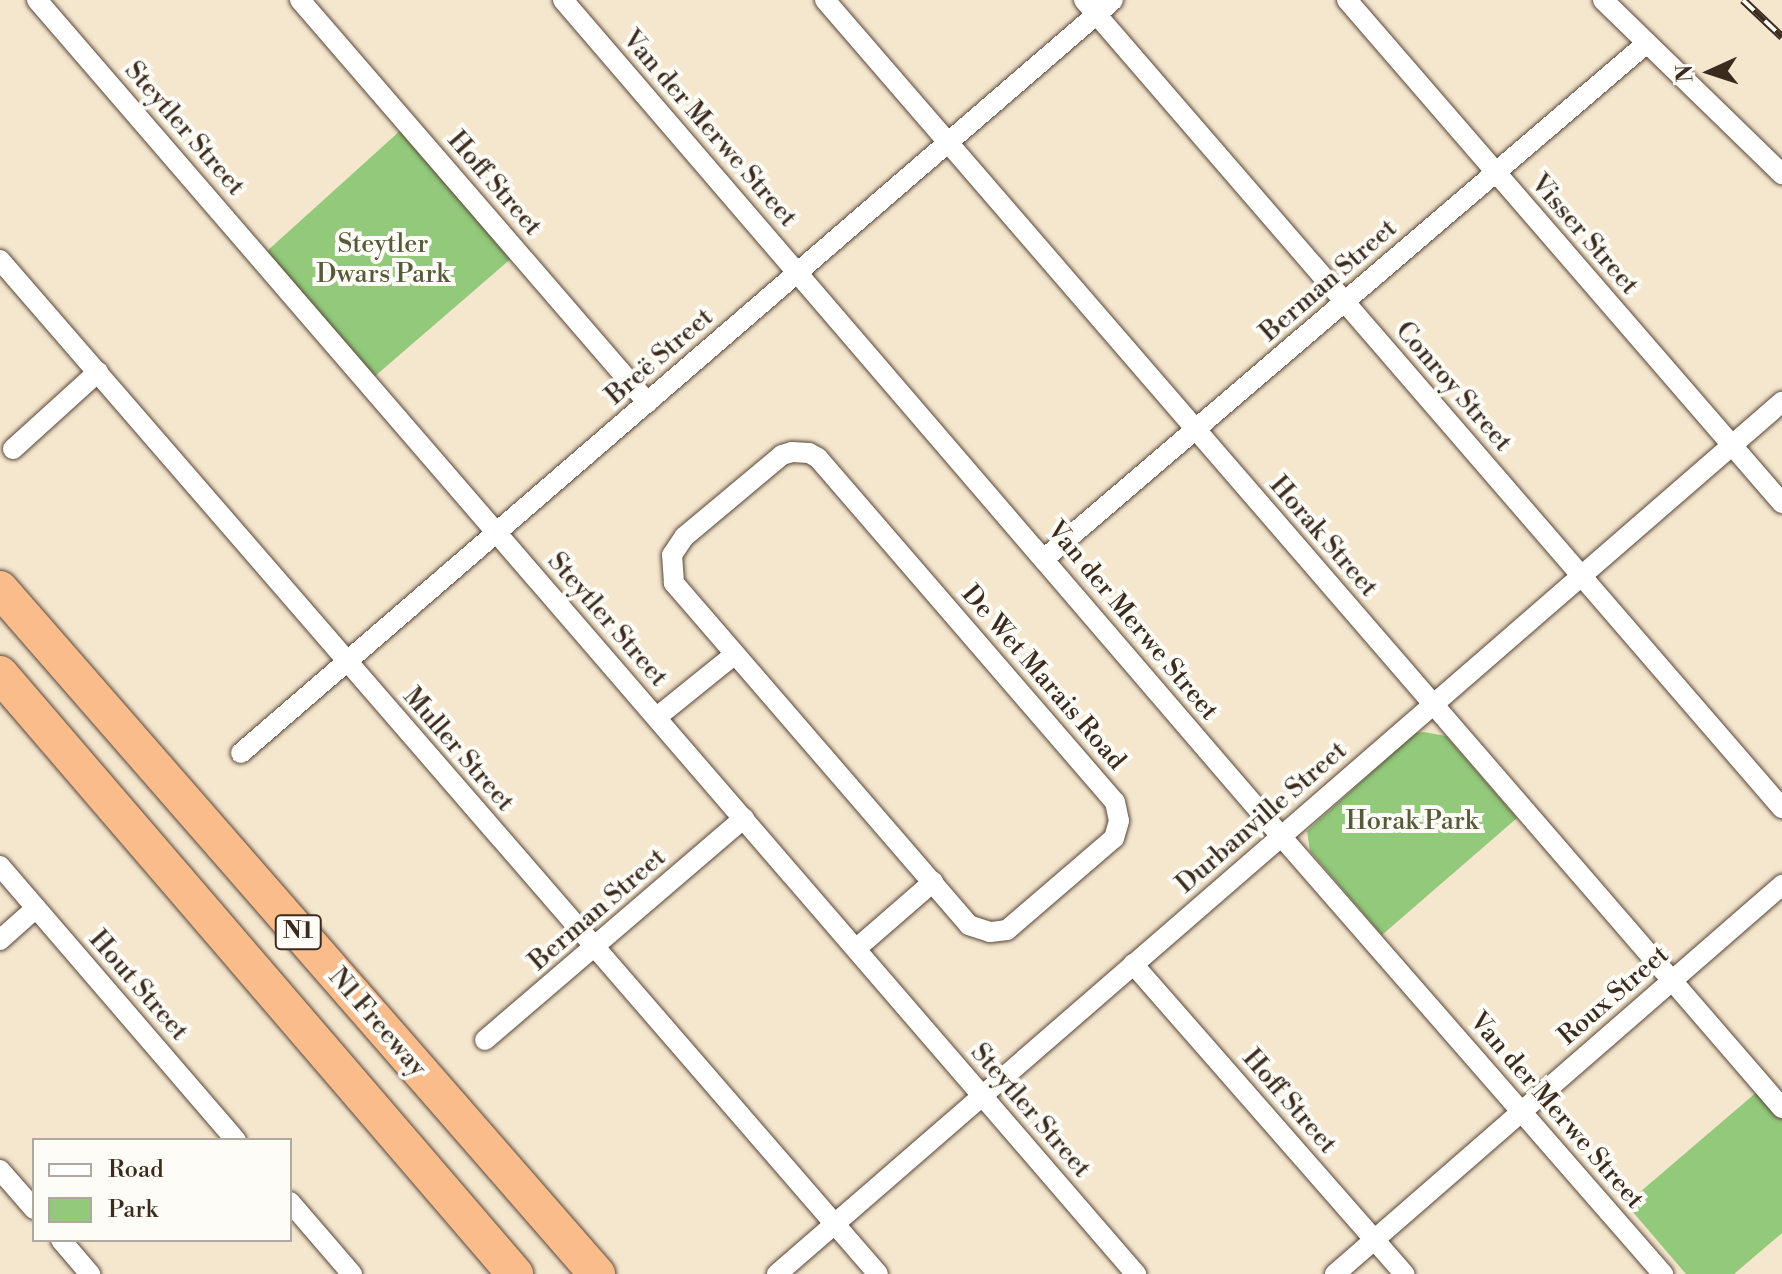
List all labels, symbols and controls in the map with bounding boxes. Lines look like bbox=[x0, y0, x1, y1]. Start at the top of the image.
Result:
street label: Van der Merwe Street bbox=[615, 24, 803, 234]
north arrow bbox=[1670, 32, 1750, 112]
street label: Steytler Street bbox=[117, 56, 251, 202]
text: N bbox=[1672, 64, 1699, 83]
street label: Hoff Street bbox=[440, 126, 548, 242]
street label: Visser Street bbox=[1523, 169, 1645, 301]
street label: Berman Street bbox=[1254, 213, 1404, 349]
park label: Steytler Dwars Park bbox=[316, 229, 450, 290]
street label: Breë Street bbox=[600, 302, 720, 412]
street label: Conroy Street bbox=[1388, 316, 1518, 458]
street label: Horak Street bbox=[1262, 470, 1384, 604]
street label: Van der Merwe Street bbox=[1040, 515, 1224, 727]
street label: Steytler Street bbox=[540, 547, 674, 693]
street label: De Wet Marais Road bbox=[954, 579, 1132, 777]
street label: Muller Street bbox=[396, 682, 520, 818]
street label: Durbanville Street bbox=[1171, 736, 1353, 900]
park label: Horak Park bbox=[1346, 806, 1478, 838]
street label: Berman Street bbox=[523, 842, 673, 978]
road number: N1 bbox=[274, 912, 322, 952]
street label: Hout Street bbox=[82, 925, 194, 1047]
street label: Roux Street bbox=[1552, 940, 1676, 1052]
street label: N1 Freeway bbox=[321, 962, 433, 1084]
street label: Van der Merwe Street bbox=[1462, 1006, 1650, 1216]
street label: Steytler Street bbox=[963, 1038, 1097, 1184]
street label: Hoff Street bbox=[1235, 1044, 1343, 1160]
legend bbox=[32, 1138, 292, 1242]
text: Road bbox=[108, 1155, 164, 1185]
text: Park bbox=[108, 1195, 158, 1225]

